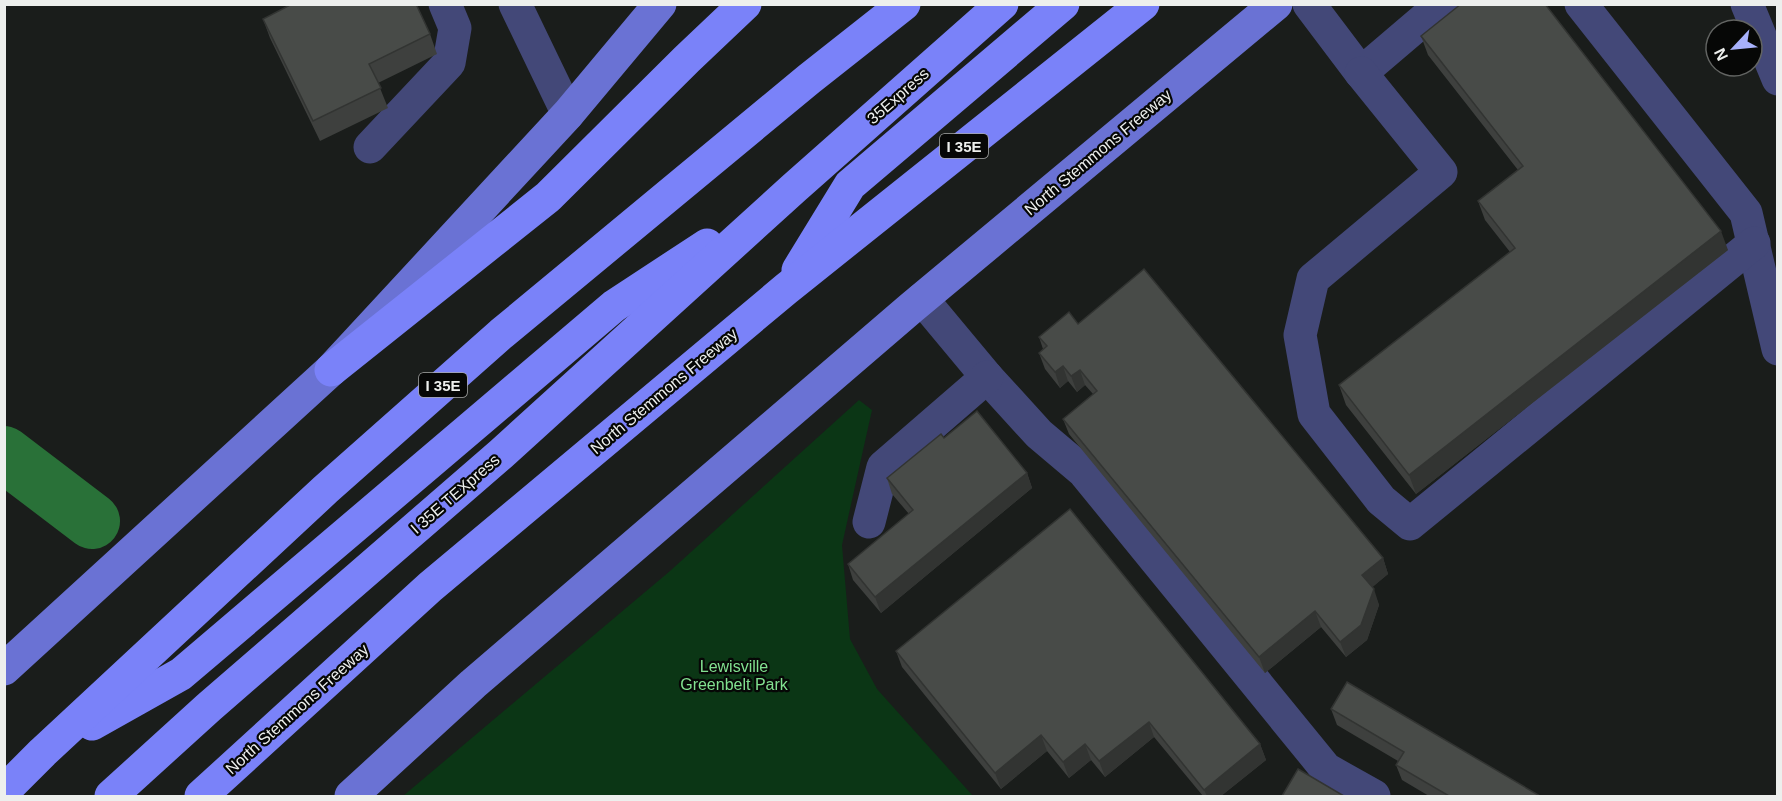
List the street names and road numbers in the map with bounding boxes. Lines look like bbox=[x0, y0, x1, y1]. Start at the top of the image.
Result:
street label: 35Express bbox=[864, 65, 932, 127]
street label: North Stemmons Freeway bbox=[1021, 86, 1175, 218]
road number: I 35E bbox=[940, 134, 988, 158]
street label: North Stemmons Freeway bbox=[587, 325, 741, 457]
road number: I 35E bbox=[419, 373, 467, 397]
street label: I 35E TEXpress bbox=[407, 451, 503, 537]
street label: North Stemmons Freeway bbox=[222, 641, 372, 777]

